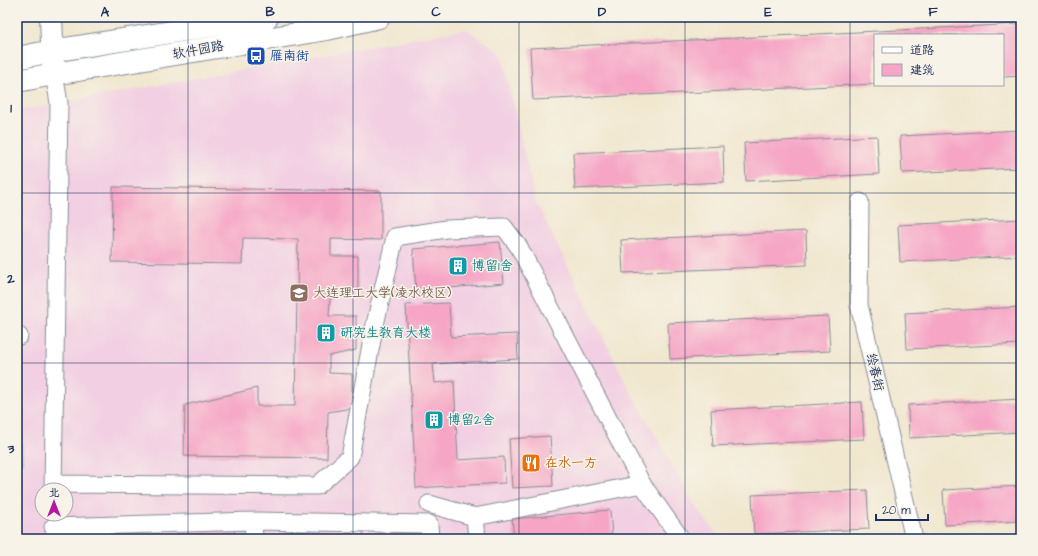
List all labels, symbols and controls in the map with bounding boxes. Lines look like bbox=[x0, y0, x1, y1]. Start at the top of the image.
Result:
text: A bbox=[101, 3, 110, 21]
text: B bbox=[265, 3, 275, 21]
text: C bbox=[431, 3, 441, 21]
text: D bbox=[598, 3, 607, 21]
text: E bbox=[764, 3, 772, 21]
text: F bbox=[928, 3, 938, 21]
legend bbox=[874, 34, 1004, 86]
street label: 软件园路 bbox=[171, 37, 225, 63]
text: 道路 bbox=[910, 42, 934, 59]
bus stop icon: 雁南街 bbox=[245, 45, 267, 67]
place label: 雁南街 bbox=[270, 47, 309, 65]
text: 建筑 bbox=[910, 62, 934, 79]
text: 1 bbox=[10, 99, 12, 117]
building icon: 博留1舍 bbox=[447, 255, 469, 277]
place label: 博留1舍 bbox=[472, 257, 513, 275]
text: 2 bbox=[6, 270, 15, 288]
school or university icon: 大连理工大学(凌水校区) bbox=[288, 282, 310, 304]
place label: 大连理工大学(凌水校区) bbox=[313, 284, 452, 302]
building icon: 研究生教育大楼 bbox=[315, 322, 337, 344]
place label: 研究生教育大楼 bbox=[340, 324, 431, 342]
street label: 绘春街 bbox=[862, 351, 888, 393]
building icon: 博留2舍 bbox=[423, 409, 445, 431]
place label: 博留2舍 bbox=[448, 411, 494, 429]
text: 3 bbox=[7, 440, 15, 458]
restaurant icon: 在水一方 bbox=[520, 452, 542, 474]
place label: 在水一方 bbox=[545, 454, 597, 472]
north arrow bbox=[34, 482, 74, 522]
text: 北 bbox=[49, 485, 60, 500]
scale bar bbox=[876, 496, 928, 522]
text: 20 m bbox=[882, 502, 911, 519]

